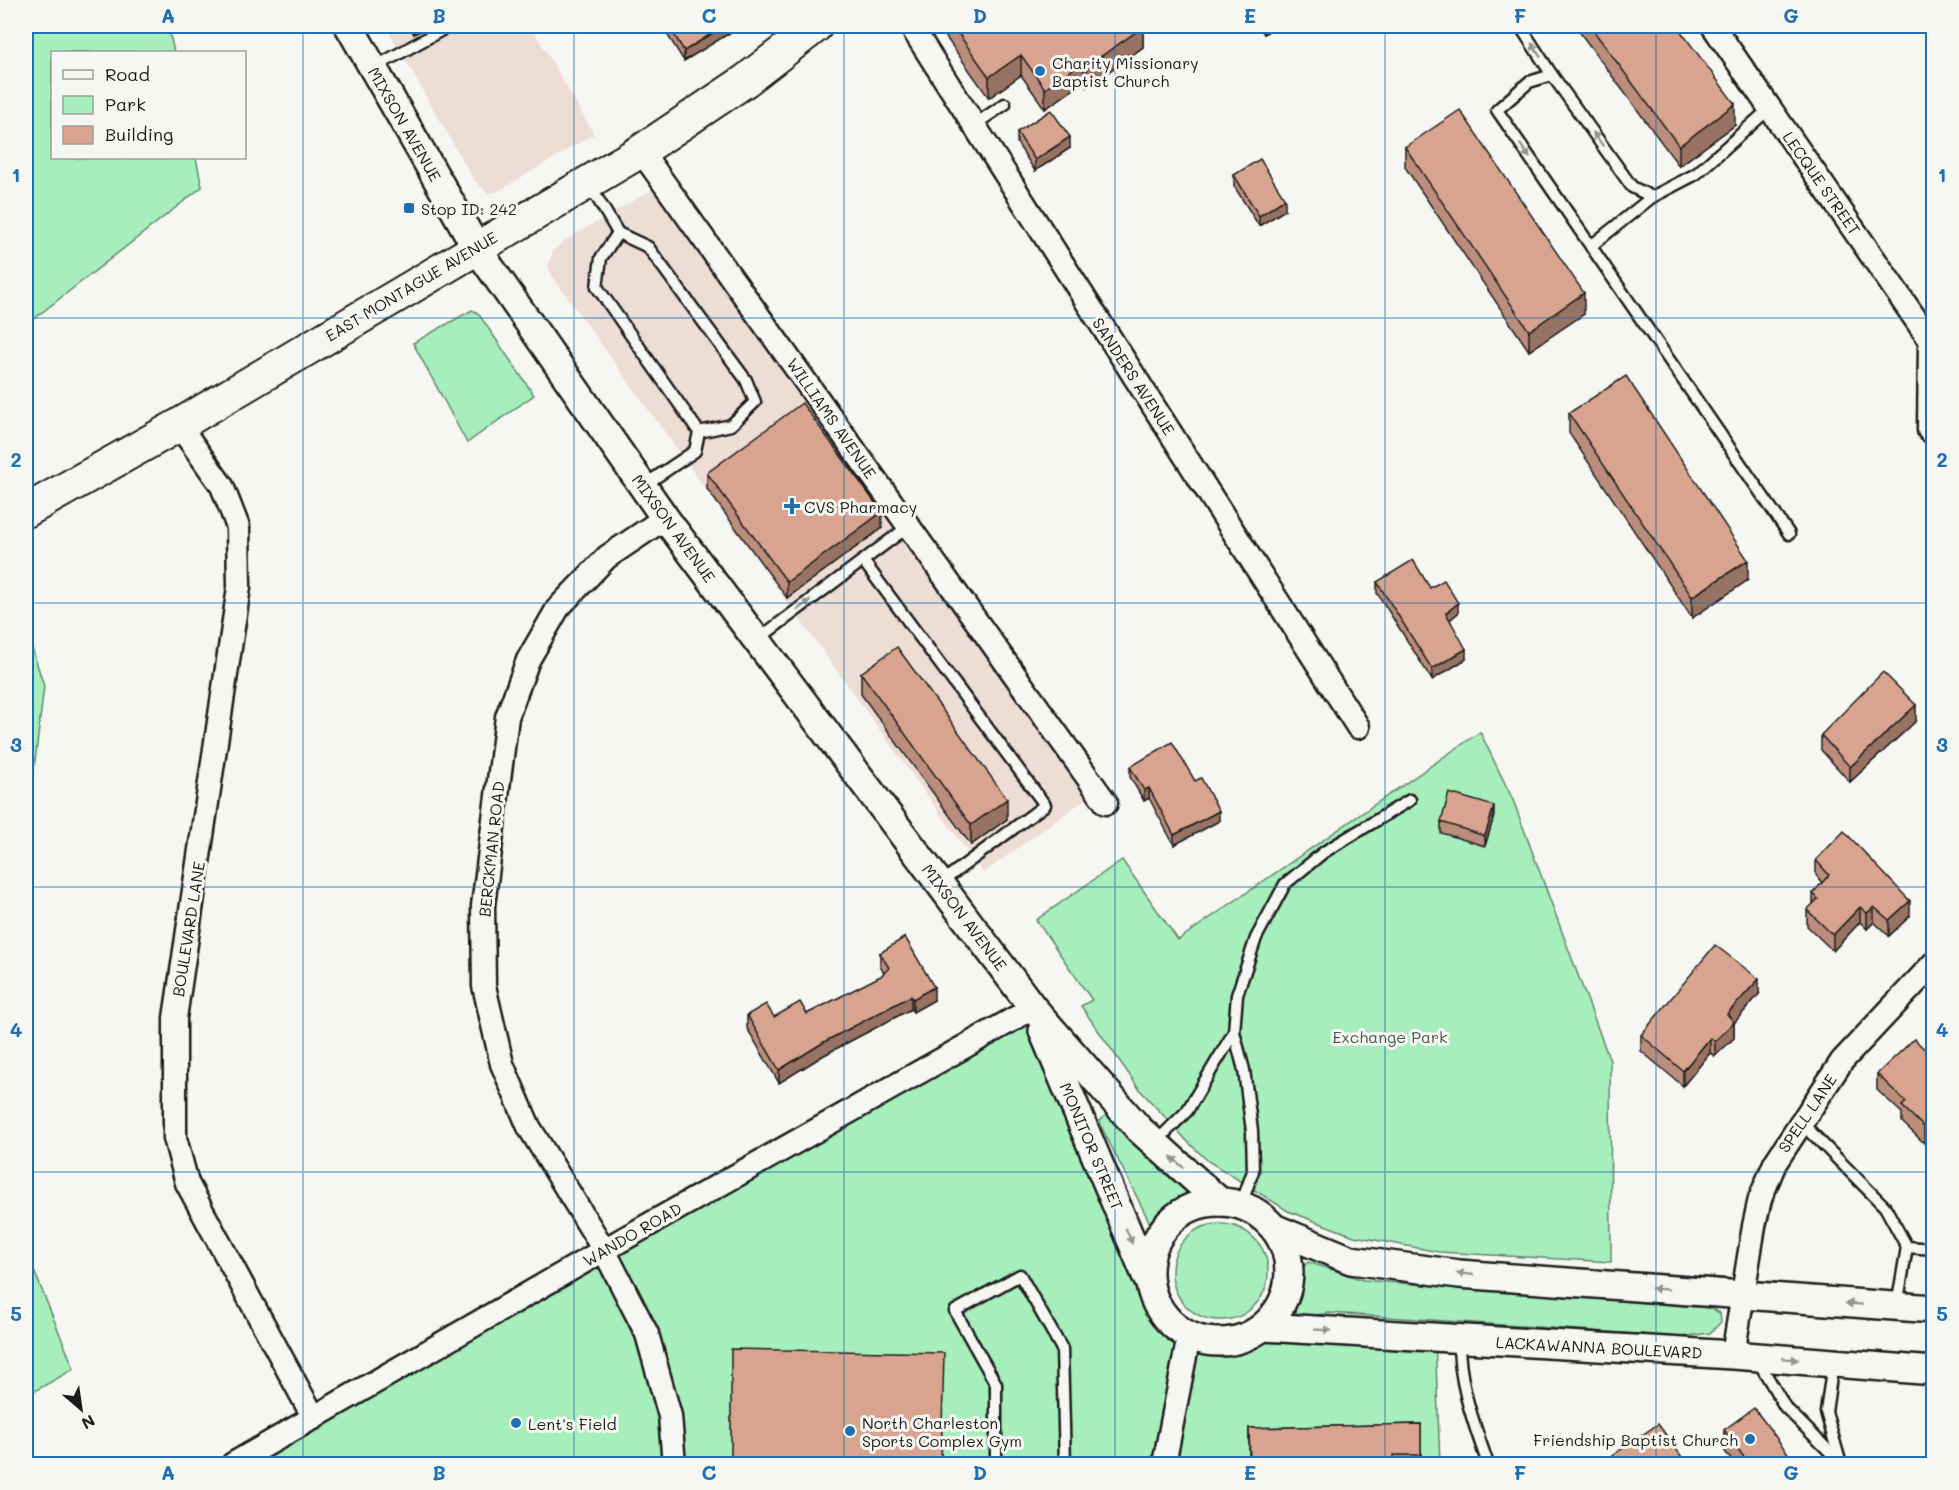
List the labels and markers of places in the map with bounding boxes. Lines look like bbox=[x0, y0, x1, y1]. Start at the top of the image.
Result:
place label: Charity Missionary Baptist Church bbox=[1052, 52, 1199, 91]
marker: Charity Missionary Baptist Church bbox=[1033, 64, 1047, 78]
place label: Stop ID: 242 bbox=[421, 198, 517, 219]
marker: Stop ID: 242 bbox=[402, 201, 416, 215]
place label: CVS Pharmacy bbox=[804, 496, 917, 517]
marker: CVS Pharmacy bbox=[785, 499, 799, 513]
place label: North Charleston Sports Complex Gym bbox=[862, 1412, 1022, 1451]
place label: Lent's Field bbox=[528, 1413, 617, 1434]
marker: Lent's Field bbox=[509, 1416, 523, 1430]
marker: North Charleston Sports Complex Gym bbox=[843, 1424, 857, 1438]
place label: Friendship Baptist Church bbox=[1533, 1429, 1738, 1450]
marker: Friendship Baptist Church bbox=[1743, 1432, 1757, 1446]

